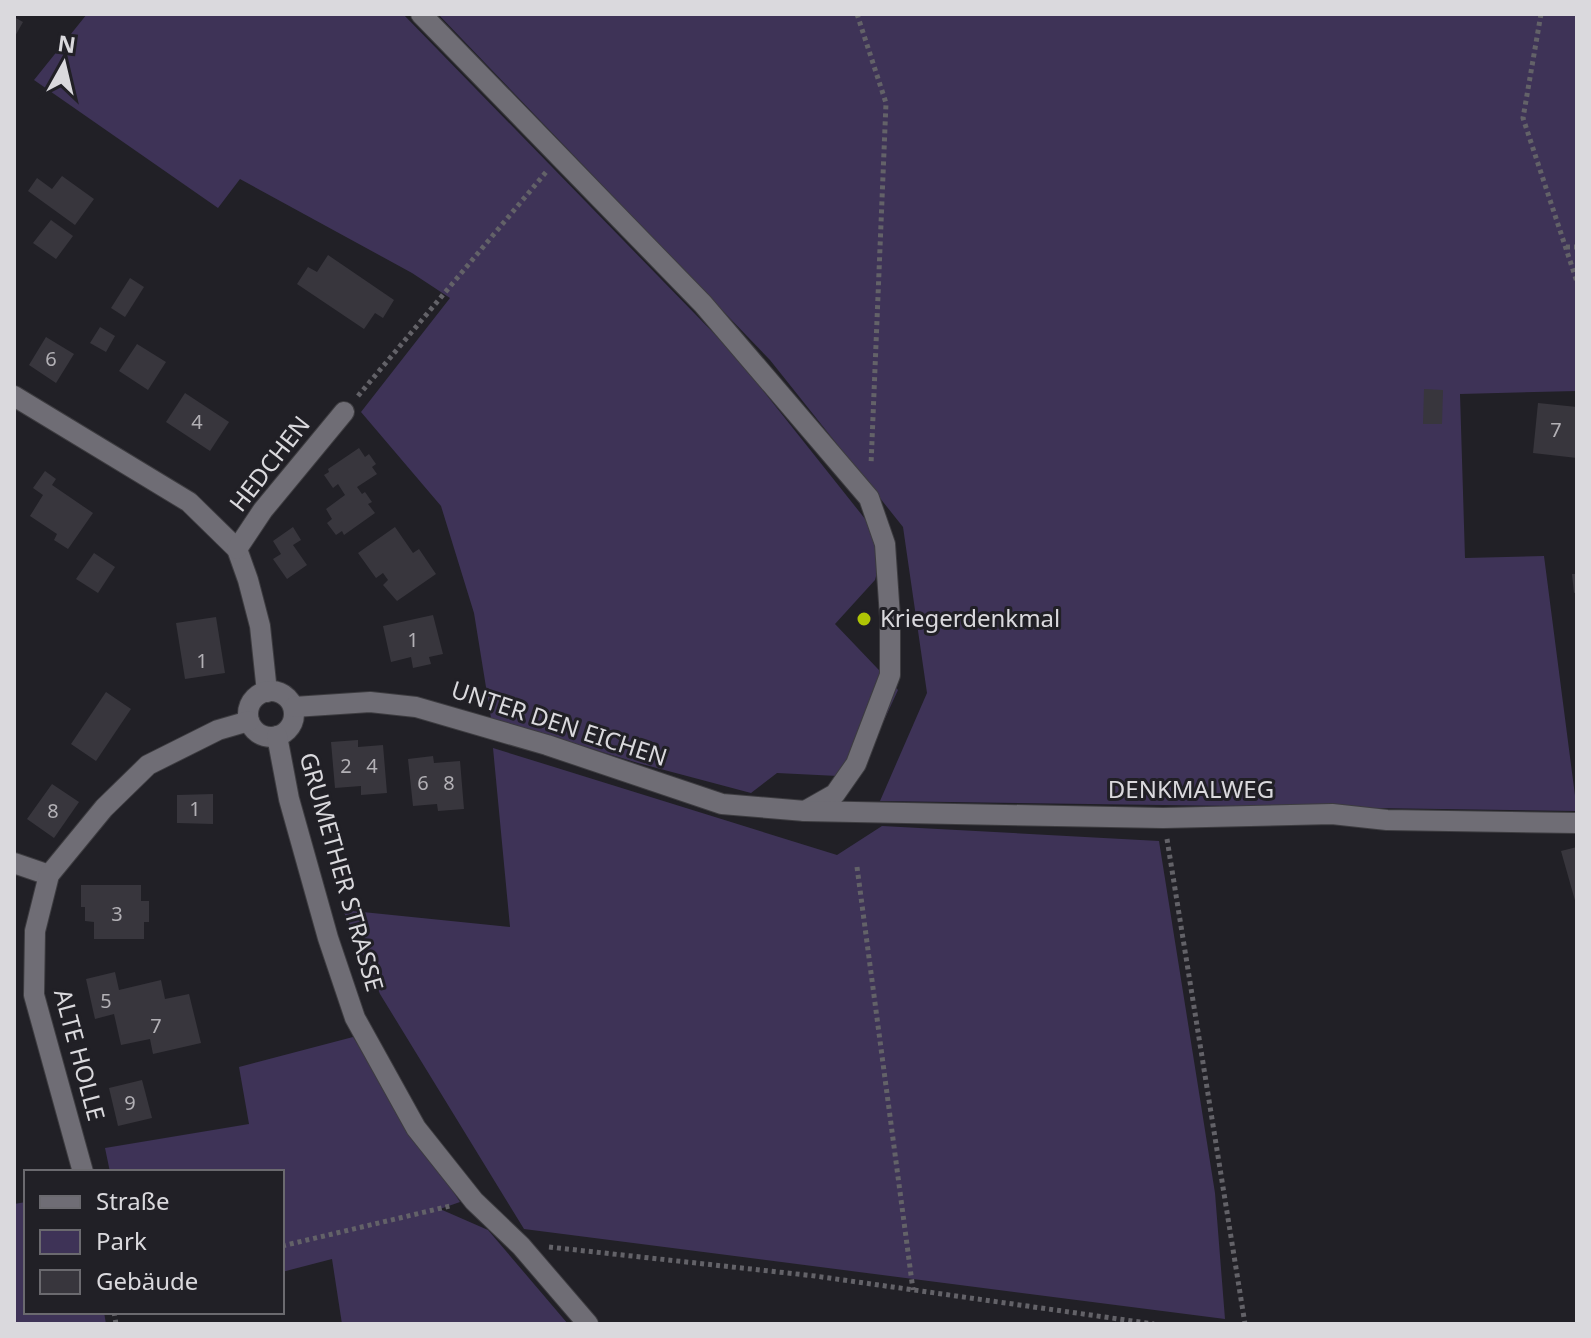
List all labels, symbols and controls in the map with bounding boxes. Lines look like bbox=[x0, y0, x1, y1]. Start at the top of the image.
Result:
north arrow bbox=[24, 24, 104, 104]
text: N bbox=[56, 27, 78, 59]
house number: 6 bbox=[45, 345, 57, 372]
house number: 4 bbox=[191, 408, 203, 435]
street label: HEDCHEN bbox=[221, 408, 317, 518]
house number: 7 bbox=[1550, 416, 1562, 443]
place label: Kriegerdenkmal bbox=[880, 601, 1060, 634]
marker: Kriegerdenkmal bbox=[855, 610, 873, 628]
house number: 1 bbox=[407, 626, 419, 653]
house number: 1 bbox=[196, 647, 208, 674]
street label: UNTER DEN EICHEN bbox=[447, 672, 672, 773]
street label: GRUMETHER STRASSE bbox=[293, 748, 392, 995]
house number: 2 bbox=[340, 752, 352, 779]
house number: 4 bbox=[366, 752, 378, 779]
house number: 6 bbox=[417, 769, 429, 796]
house number: 8 bbox=[443, 769, 455, 796]
street label: DENKMALWEG bbox=[1108, 772, 1274, 805]
house number: 1 bbox=[189, 795, 201, 822]
house number: 8 bbox=[47, 797, 59, 824]
house number: 3 bbox=[111, 900, 123, 927]
street label: ALTE HOLLE bbox=[47, 985, 114, 1124]
house number: 5 bbox=[100, 987, 112, 1014]
house number: 7 bbox=[150, 1012, 162, 1039]
house number: 9 bbox=[124, 1089, 136, 1116]
legend bbox=[24, 1170, 284, 1314]
text: Straße bbox=[96, 1184, 169, 1217]
text: Park bbox=[96, 1224, 147, 1257]
text: Gebäude bbox=[96, 1264, 198, 1297]

